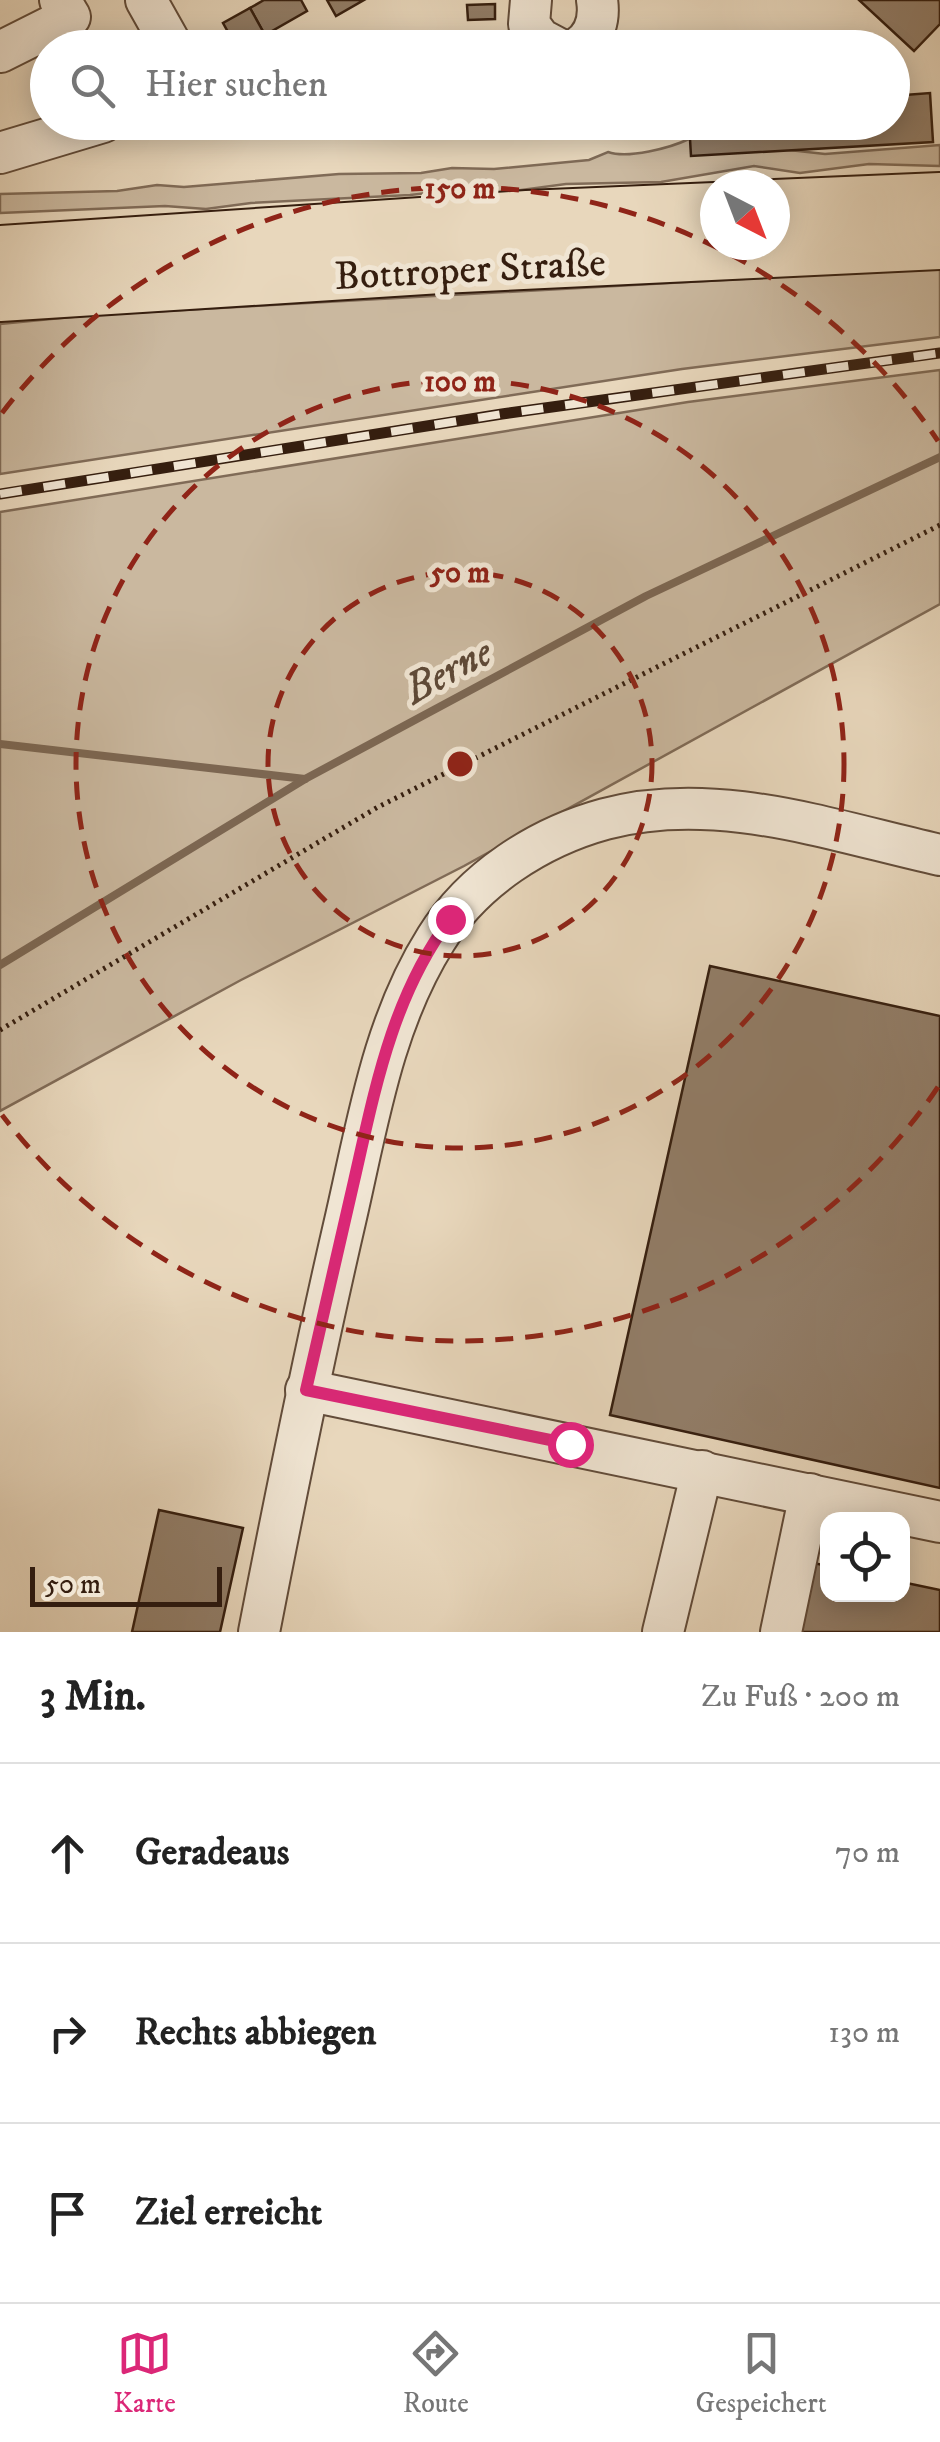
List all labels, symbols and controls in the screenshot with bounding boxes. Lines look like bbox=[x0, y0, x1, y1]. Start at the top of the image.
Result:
search box bbox=[30, 30, 910, 140]
icon: search bbox=[65, 58, 120, 113]
text: Hier suchen bbox=[145, 61, 328, 109]
north arrow bbox=[700, 170, 790, 260]
text: 150 m bbox=[425, 171, 496, 208]
street label: Bottroper Straße bbox=[333, 239, 607, 303]
text: 100 m bbox=[424, 364, 497, 401]
text: 50 m bbox=[429, 555, 490, 592]
water label: Berne bbox=[394, 626, 503, 717]
centre of rings bbox=[442, 746, 478, 782]
route end bbox=[428, 897, 474, 943]
route start bbox=[548, 1422, 594, 1468]
map controls bbox=[820, 1512, 910, 1602]
button: locate bbox=[820, 1512, 910, 1602]
scale bar bbox=[30, 1562, 222, 1606]
text: 50 m bbox=[45, 1567, 101, 1602]
text: 3 Min. bbox=[40, 1671, 146, 1723]
text: Zu Fuß · 200 m bbox=[701, 1677, 900, 1717]
icon: ahead bbox=[40, 1826, 95, 1881]
text: Geradeaus bbox=[135, 1829, 289, 1877]
text: 70 m bbox=[835, 1833, 900, 1873]
icon: right bbox=[40, 2006, 95, 2061]
text: Rechts abbiegen bbox=[135, 2009, 376, 2057]
text: 130 m bbox=[828, 2013, 900, 2053]
icon: arrive bbox=[40, 2186, 95, 2241]
text: Ziel erreicht bbox=[135, 2189, 322, 2237]
tab: Karte bbox=[113, 2326, 176, 2421]
tab: Route bbox=[403, 2326, 469, 2421]
tab: Gespeichert bbox=[696, 2326, 827, 2421]

